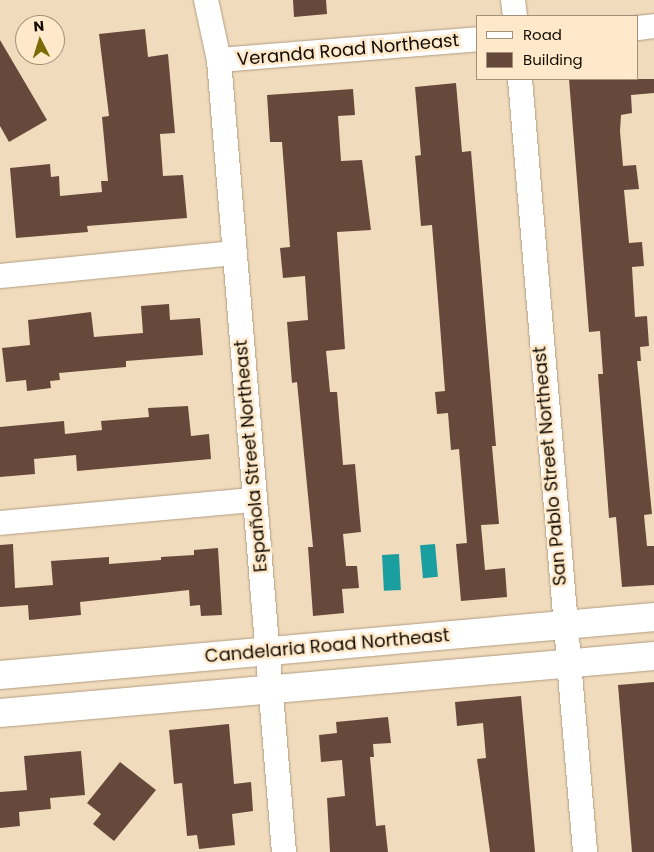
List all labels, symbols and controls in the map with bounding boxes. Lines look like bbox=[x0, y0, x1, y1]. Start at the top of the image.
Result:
north arrow bbox=[15, 15, 65, 65]
legend bbox=[477, 15, 639, 80]
text: N bbox=[33, 16, 45, 36]
text: Road bbox=[523, 24, 562, 45]
street label: Veranda Road Northeast bbox=[236, 30, 460, 70]
text: Building bbox=[523, 49, 583, 70]
street label: Española Street Northeast bbox=[230, 339, 272, 573]
street label: San Pablo Street Northeast bbox=[529, 345, 571, 587]
street label: Candelaria Road Northeast bbox=[204, 625, 450, 667]

